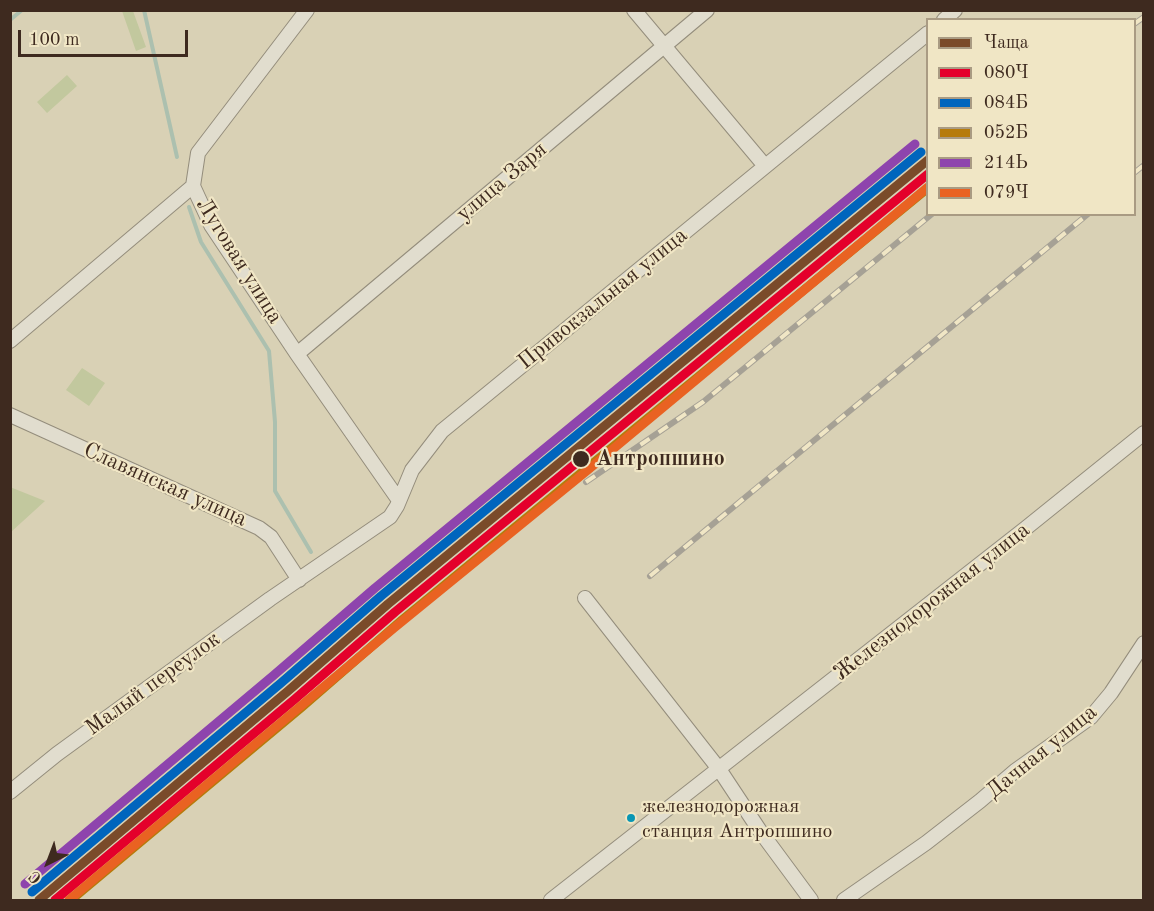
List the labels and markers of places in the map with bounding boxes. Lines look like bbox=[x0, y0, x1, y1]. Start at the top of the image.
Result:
place label: Антропшино bbox=[596, 446, 725, 472]
marker: Антропшино bbox=[571, 449, 591, 469]
place label: железнодорожная станция Антропшино bbox=[642, 795, 833, 842]
marker: железнодорожная станция Антропшино bbox=[625, 812, 637, 824]

